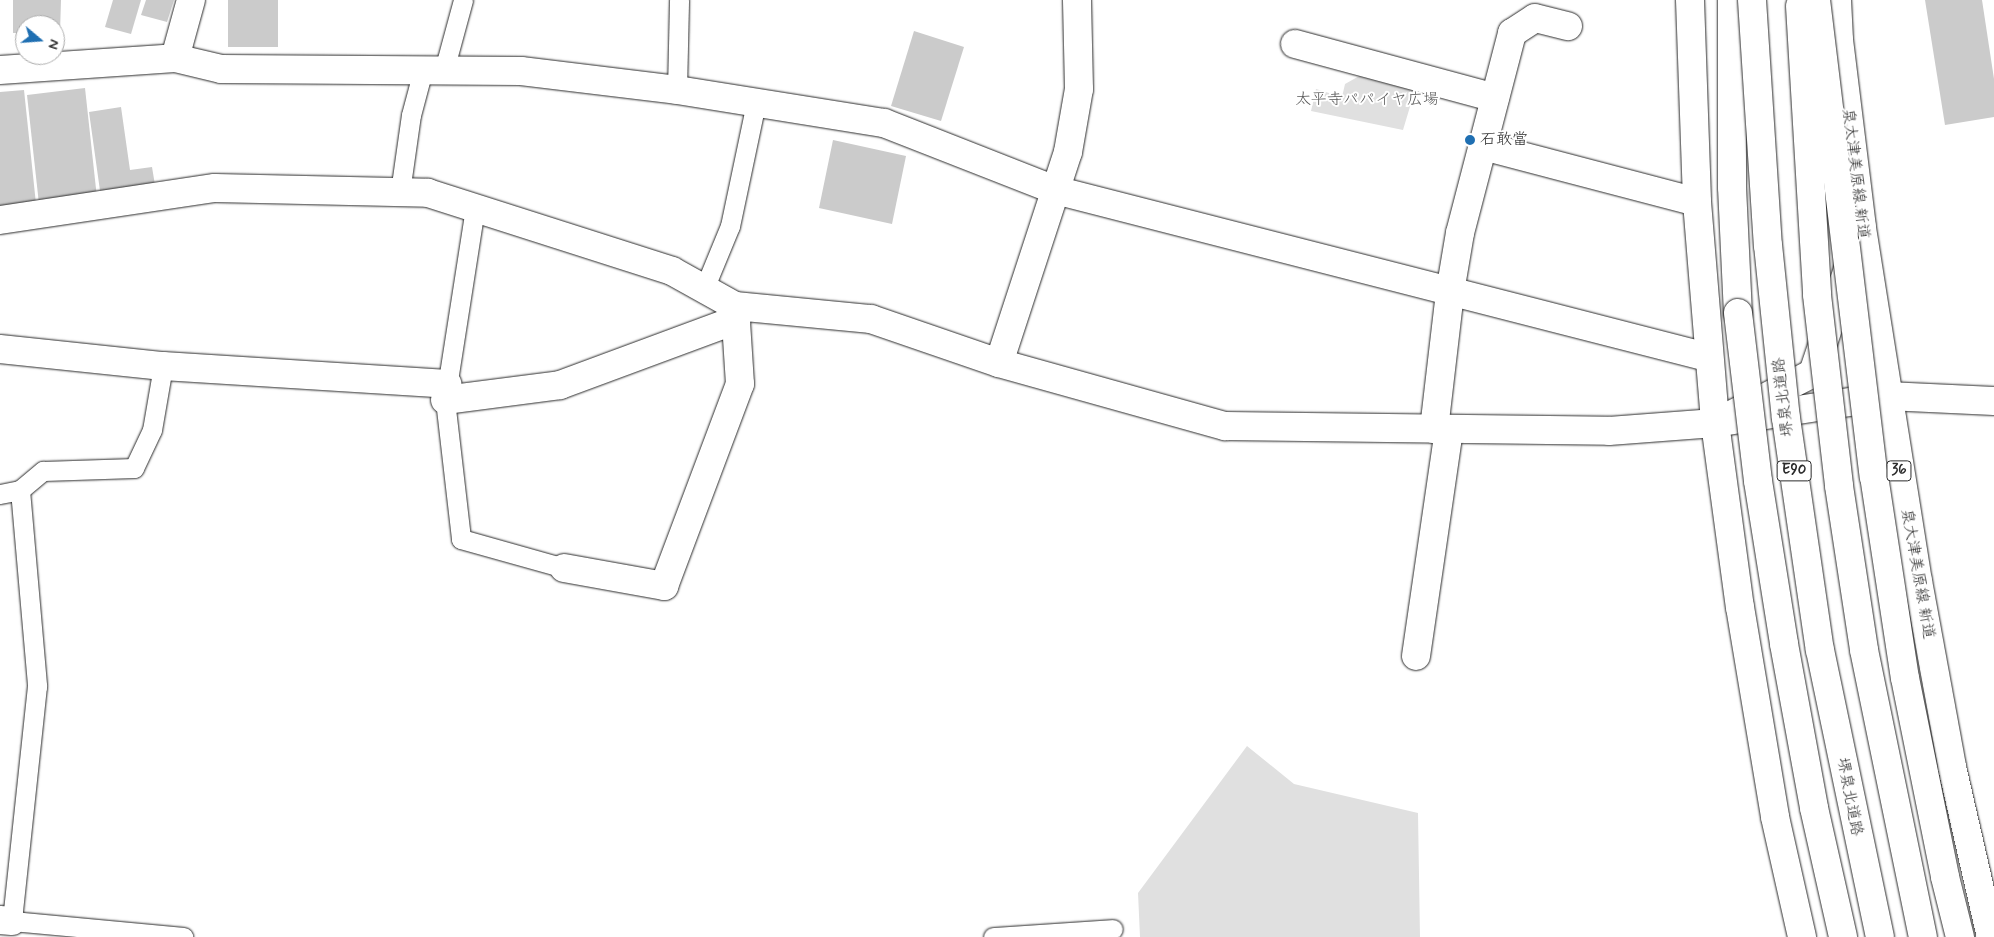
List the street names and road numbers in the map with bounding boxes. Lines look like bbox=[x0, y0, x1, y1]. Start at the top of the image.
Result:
street label: 泉大津美原線 新道 bbox=[1837, 107, 1873, 241]
street label: 堺泉北道路 bbox=[1770, 356, 1798, 438]
road number: E90 bbox=[1776, 458, 1812, 484]
road number: 36 bbox=[1885, 458, 1913, 484]
street label: 泉大津美原線 新道 bbox=[1896, 507, 1938, 641]
street label: 堺泉北道路 bbox=[1832, 756, 1866, 838]

